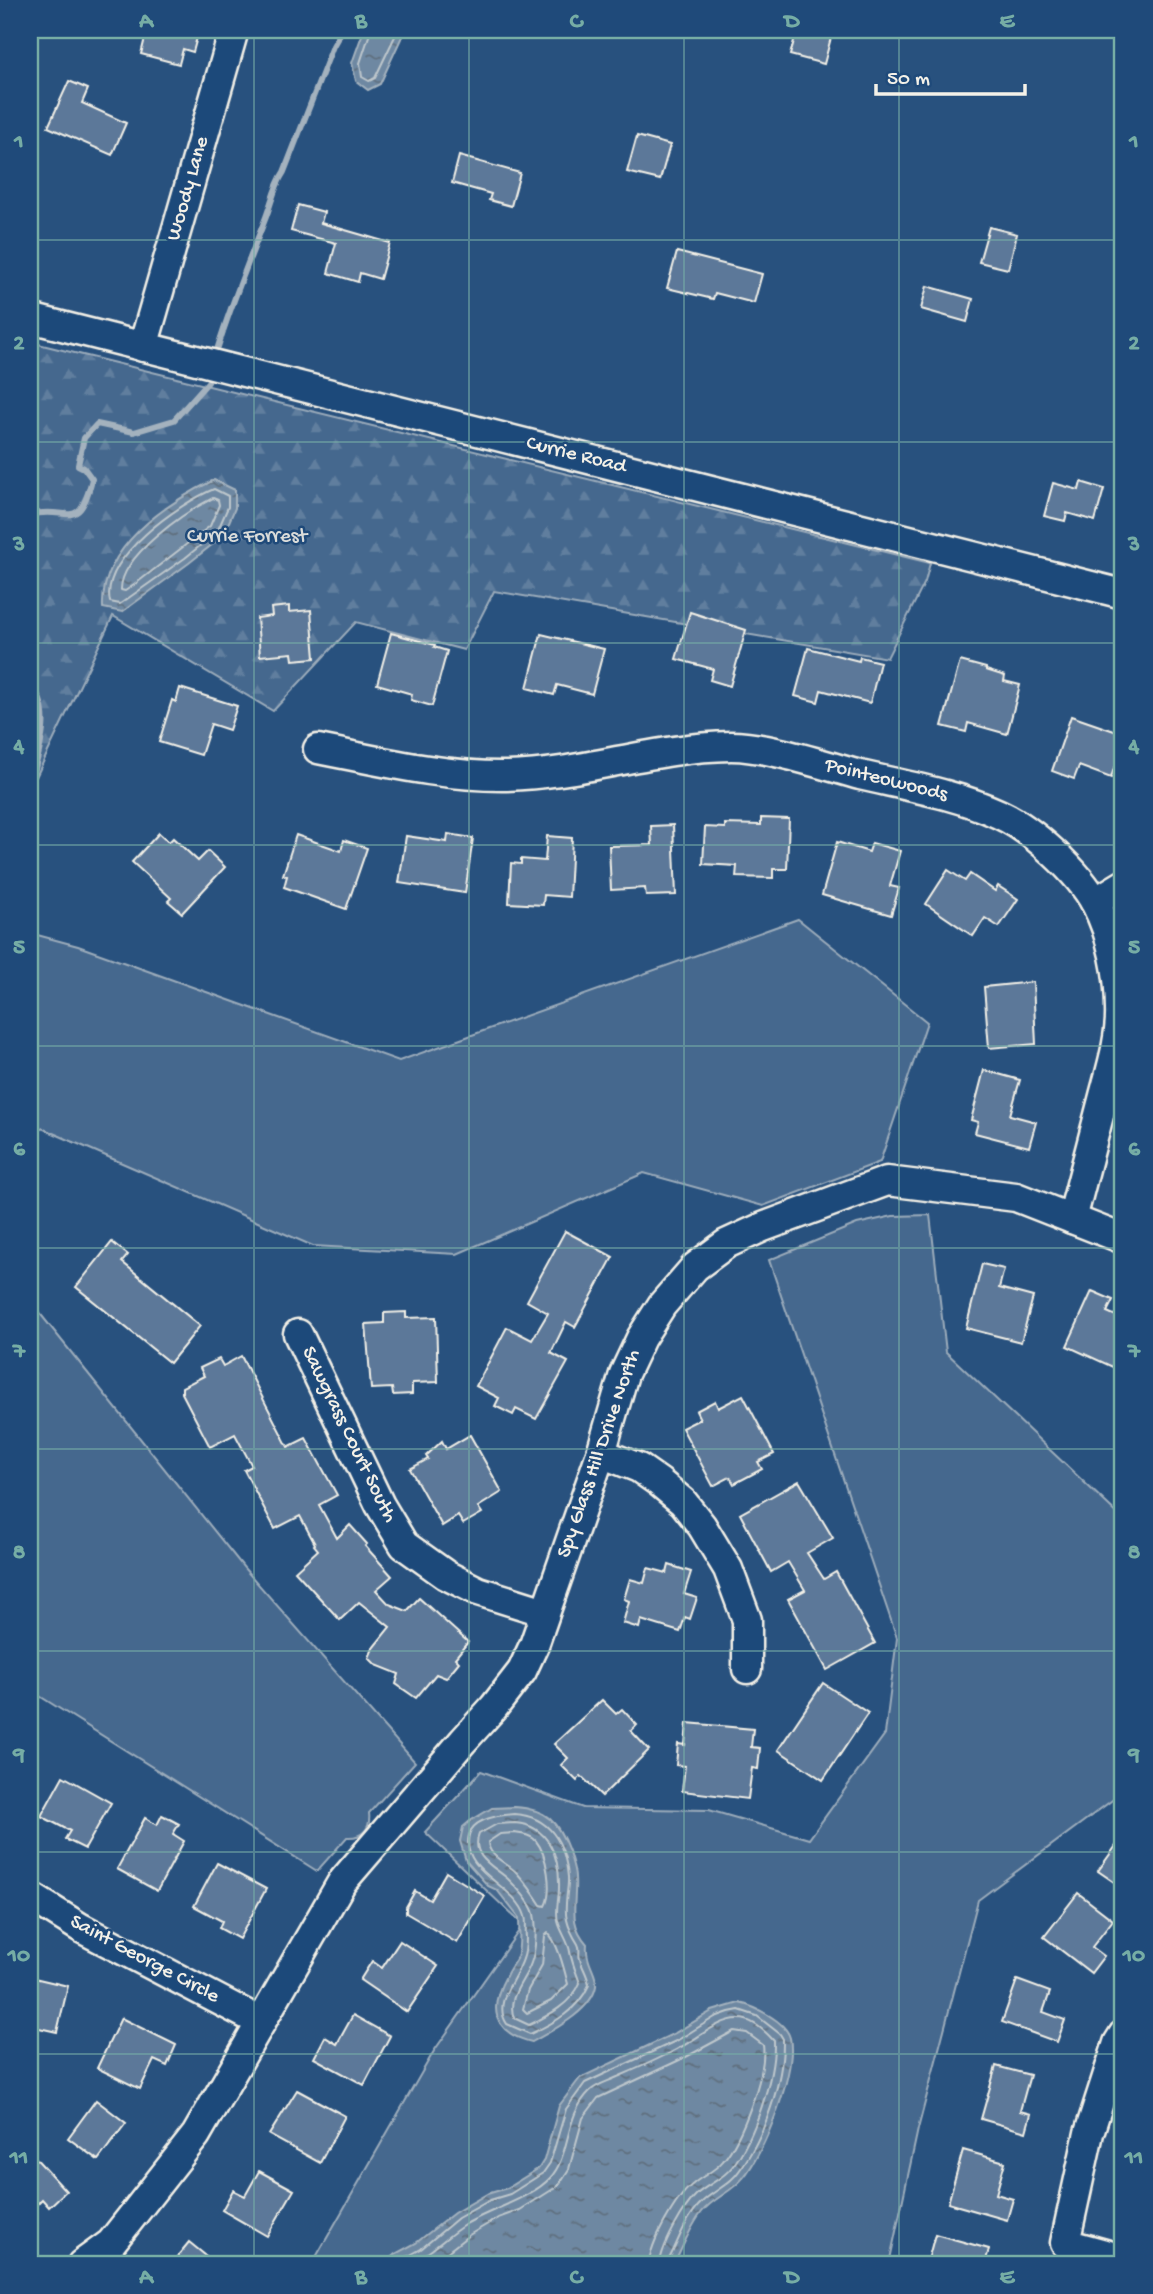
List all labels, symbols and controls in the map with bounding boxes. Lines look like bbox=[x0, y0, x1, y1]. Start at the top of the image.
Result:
text: A bbox=[138, 9, 154, 36]
text: B bbox=[354, 9, 368, 36]
text: C bbox=[570, 9, 585, 36]
text: D bbox=[783, 9, 801, 36]
text: E bbox=[1000, 9, 1016, 36]
scale bar bbox=[876, 52, 1025, 96]
text: 50 m bbox=[887, 68, 930, 93]
text: 1 bbox=[13, 129, 24, 156]
text: 1 bbox=[1128, 129, 1139, 156]
street label: Woody Lane bbox=[162, 133, 216, 244]
text: 2 bbox=[13, 331, 25, 358]
text: 2 bbox=[1128, 331, 1140, 358]
street label: Currie Road bbox=[523, 431, 630, 481]
park label: Currie Forrest bbox=[187, 525, 309, 550]
text: 3 bbox=[12, 532, 25, 559]
text: 3 bbox=[1127, 532, 1140, 559]
text: 4 bbox=[13, 734, 25, 761]
text: 4 bbox=[1128, 734, 1140, 761]
street label: Pointeowoods bbox=[821, 753, 951, 809]
text: 5 bbox=[13, 935, 25, 962]
text: 5 bbox=[1128, 935, 1140, 962]
text: 6 bbox=[13, 1137, 26, 1164]
text: 6 bbox=[1128, 1137, 1141, 1164]
text: 7 bbox=[12, 1339, 26, 1366]
text: 7 bbox=[1127, 1339, 1141, 1366]
street label: Sawgrass Court South bbox=[295, 1343, 401, 1527]
street label: Spy Glass Hill Drive North bbox=[553, 1347, 647, 1561]
text: 8 bbox=[13, 1540, 26, 1567]
text: 8 bbox=[1128, 1540, 1141, 1567]
text: 9 bbox=[12, 1742, 25, 1769]
text: 9 bbox=[1127, 1742, 1140, 1769]
street label: Saint George Circle bbox=[65, 1910, 224, 2010]
text: 10 bbox=[7, 1943, 30, 1970]
text: 10 bbox=[1122, 1943, 1145, 1970]
text: 11 bbox=[9, 2145, 28, 2172]
text: 11 bbox=[1124, 2145, 1143, 2172]
text: A bbox=[138, 2265, 154, 2292]
text: B bbox=[354, 2265, 368, 2292]
text: C bbox=[570, 2265, 585, 2292]
text: D bbox=[783, 2265, 801, 2292]
text: E bbox=[1000, 2265, 1016, 2292]

